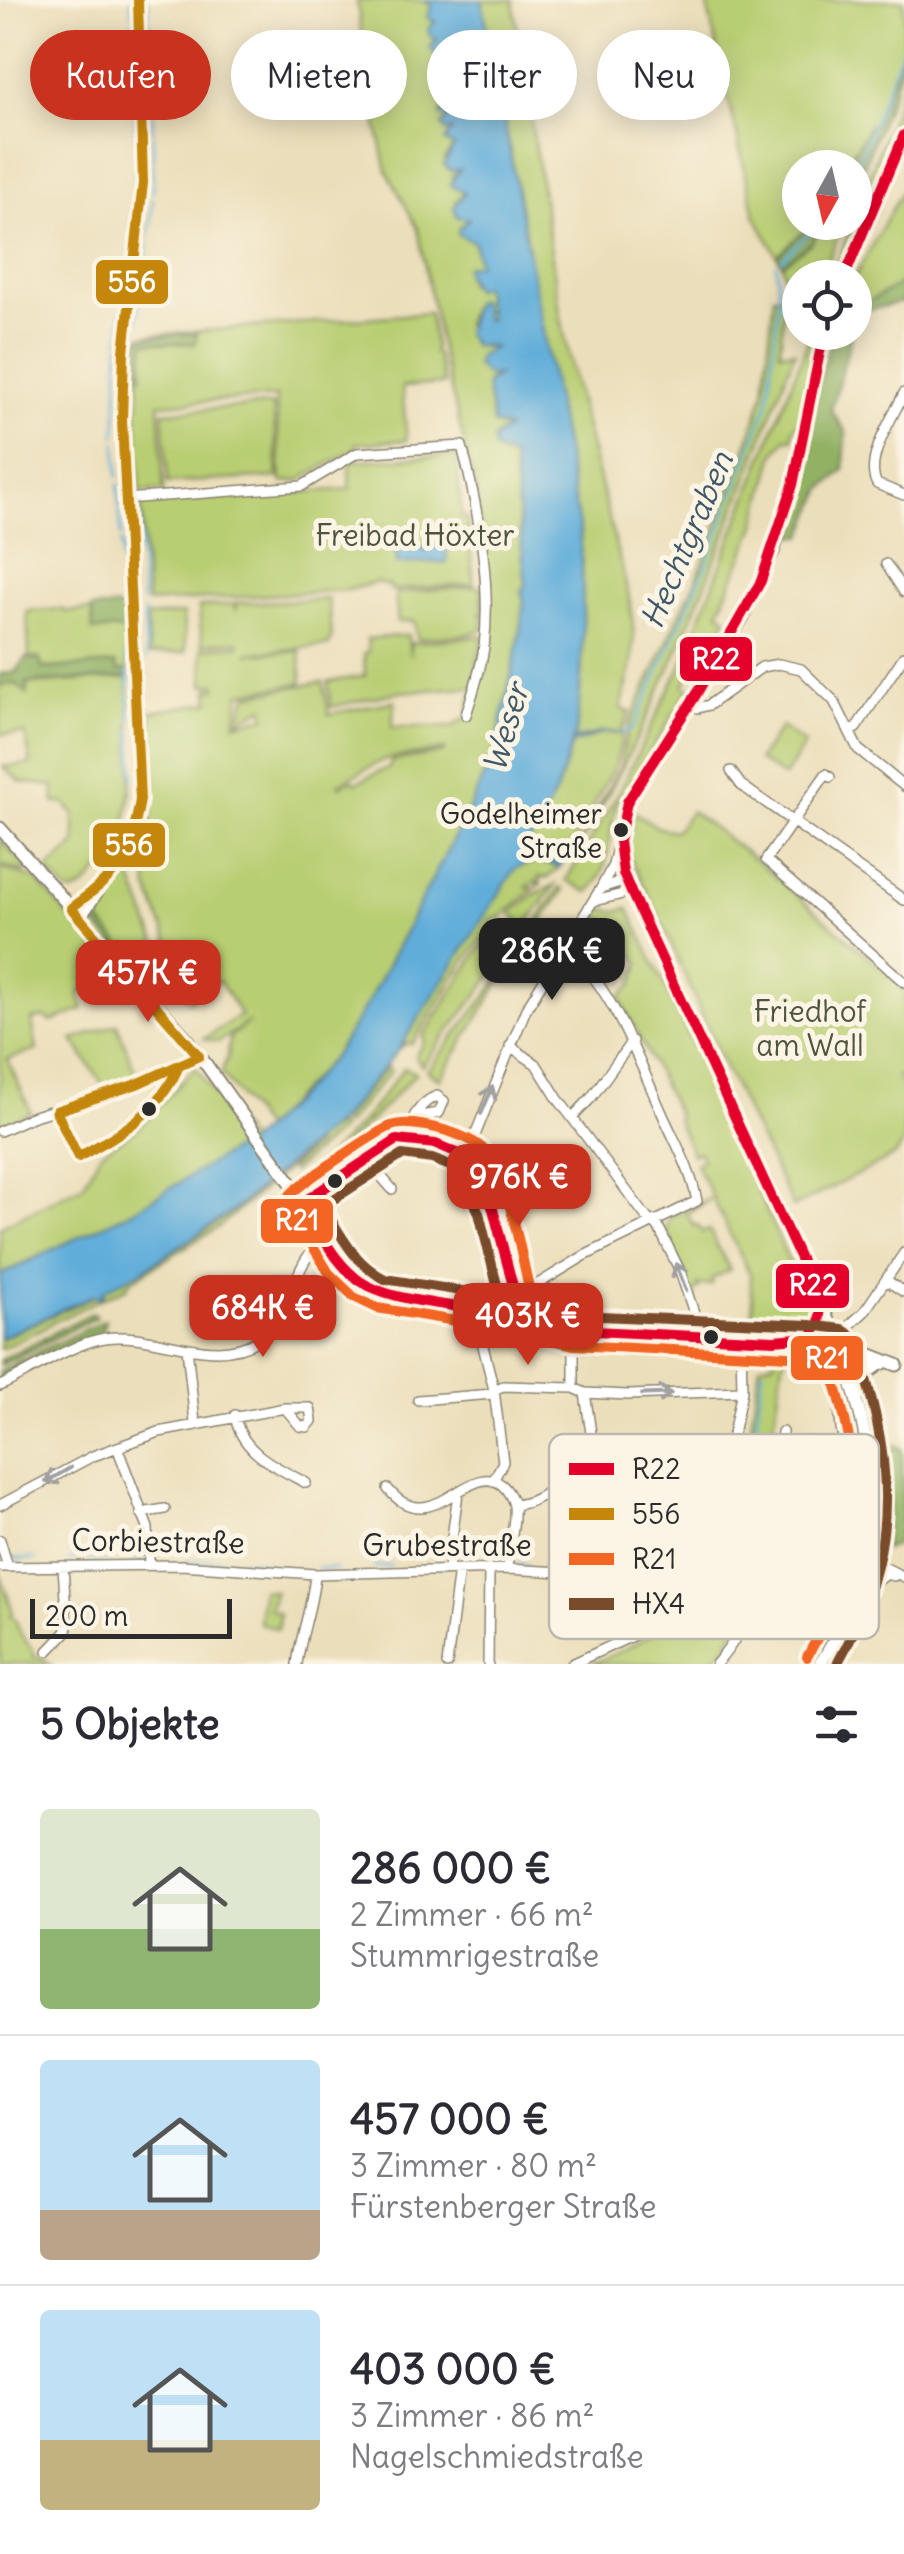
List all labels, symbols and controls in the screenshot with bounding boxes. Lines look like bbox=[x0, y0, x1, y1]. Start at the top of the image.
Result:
chip: Kaufen bbox=[30, 30, 211, 120]
chip: Mieten bbox=[231, 30, 407, 120]
chip: Filter bbox=[427, 30, 577, 120]
chip: Neu bbox=[597, 30, 730, 120]
north arrow bbox=[782, 150, 872, 240]
map controls bbox=[782, 150, 872, 350]
line badge: 556 bbox=[94, 258, 170, 306]
button: locate bbox=[782, 260, 872, 350]
text: 556 bbox=[108, 264, 156, 300]
water label: Hechtgraben bbox=[631, 444, 743, 634]
park label: Freibad Höxter bbox=[315, 516, 515, 554]
line badge: R22 bbox=[678, 635, 754, 683]
text: R22 bbox=[692, 641, 740, 677]
water label: Weser bbox=[473, 675, 539, 777]
place label: Godelheimer Straße bbox=[440, 796, 602, 866]
marker: Godelheimer Straße bbox=[611, 820, 631, 840]
line badge: 556 bbox=[91, 821, 167, 869]
text: 556 bbox=[105, 827, 153, 863]
pin: 286K € bbox=[471, 918, 633, 1003]
text: 286K € bbox=[501, 930, 603, 971]
pin: 457K € bbox=[67, 940, 229, 1025]
text: 457K € bbox=[98, 952, 198, 993]
park label: Friedhof am Wall bbox=[754, 992, 867, 1064]
one-way arrow bbox=[479, 1085, 497, 1116]
unlabelled marker bbox=[139, 1099, 159, 1119]
pin: 976K € bbox=[438, 1144, 600, 1229]
text: 976K € bbox=[469, 1156, 569, 1197]
unlabelled marker bbox=[325, 1171, 345, 1191]
line badge: R21 bbox=[259, 1197, 335, 1245]
text: R21 bbox=[275, 1202, 319, 1238]
one-way arrow bbox=[671, 1262, 689, 1293]
line badge: R22 bbox=[774, 1262, 851, 1310]
text: R22 bbox=[789, 1267, 837, 1303]
pin: 684K € bbox=[182, 1275, 344, 1360]
pin: 403K € bbox=[447, 1283, 609, 1368]
text: 684K € bbox=[211, 1287, 315, 1328]
text: 403K € bbox=[475, 1295, 581, 1336]
unlabelled marker bbox=[701, 1327, 721, 1347]
line badge: R21 bbox=[789, 1334, 865, 1382]
text: R21 bbox=[805, 1340, 849, 1376]
one-way arrow bbox=[641, 1384, 673, 1403]
legend bbox=[549, 1434, 879, 1639]
text: R22 bbox=[632, 1451, 681, 1487]
one-way arrow bbox=[44, 1465, 73, 1485]
text: 556 bbox=[632, 1496, 680, 1532]
street label: Corbiestraße bbox=[71, 1520, 245, 1562]
street label: Grubestraße bbox=[362, 1526, 532, 1564]
text: R21 bbox=[632, 1541, 676, 1577]
text: HX4 bbox=[632, 1586, 685, 1622]
scale bar bbox=[30, 1594, 232, 1638]
text: 200 m bbox=[45, 1598, 128, 1634]
icon: filters bbox=[809, 1697, 864, 1752]
text: 5 Objekte bbox=[40, 1698, 220, 1750]
text: 286 000 € bbox=[350, 1842, 551, 1894]
icon: home bbox=[120, 1849, 240, 1969]
text: 2 Zimmer · 66 m² bbox=[350, 1894, 594, 1935]
text: Stummrigestraße bbox=[350, 1935, 599, 1976]
text: 457 000 € bbox=[350, 2093, 549, 2145]
icon: home bbox=[120, 2100, 240, 2220]
text: 3 Zimmer · 80 m² bbox=[350, 2145, 597, 2186]
text: Fürstenberger Straße bbox=[350, 2186, 657, 2227]
text: 403 000 € bbox=[350, 2343, 556, 2395]
icon: home bbox=[120, 2350, 240, 2470]
text: 3 Zimmer · 86 m² bbox=[350, 2395, 594, 2436]
text: Nagelschmiedstraße bbox=[350, 2436, 644, 2477]

